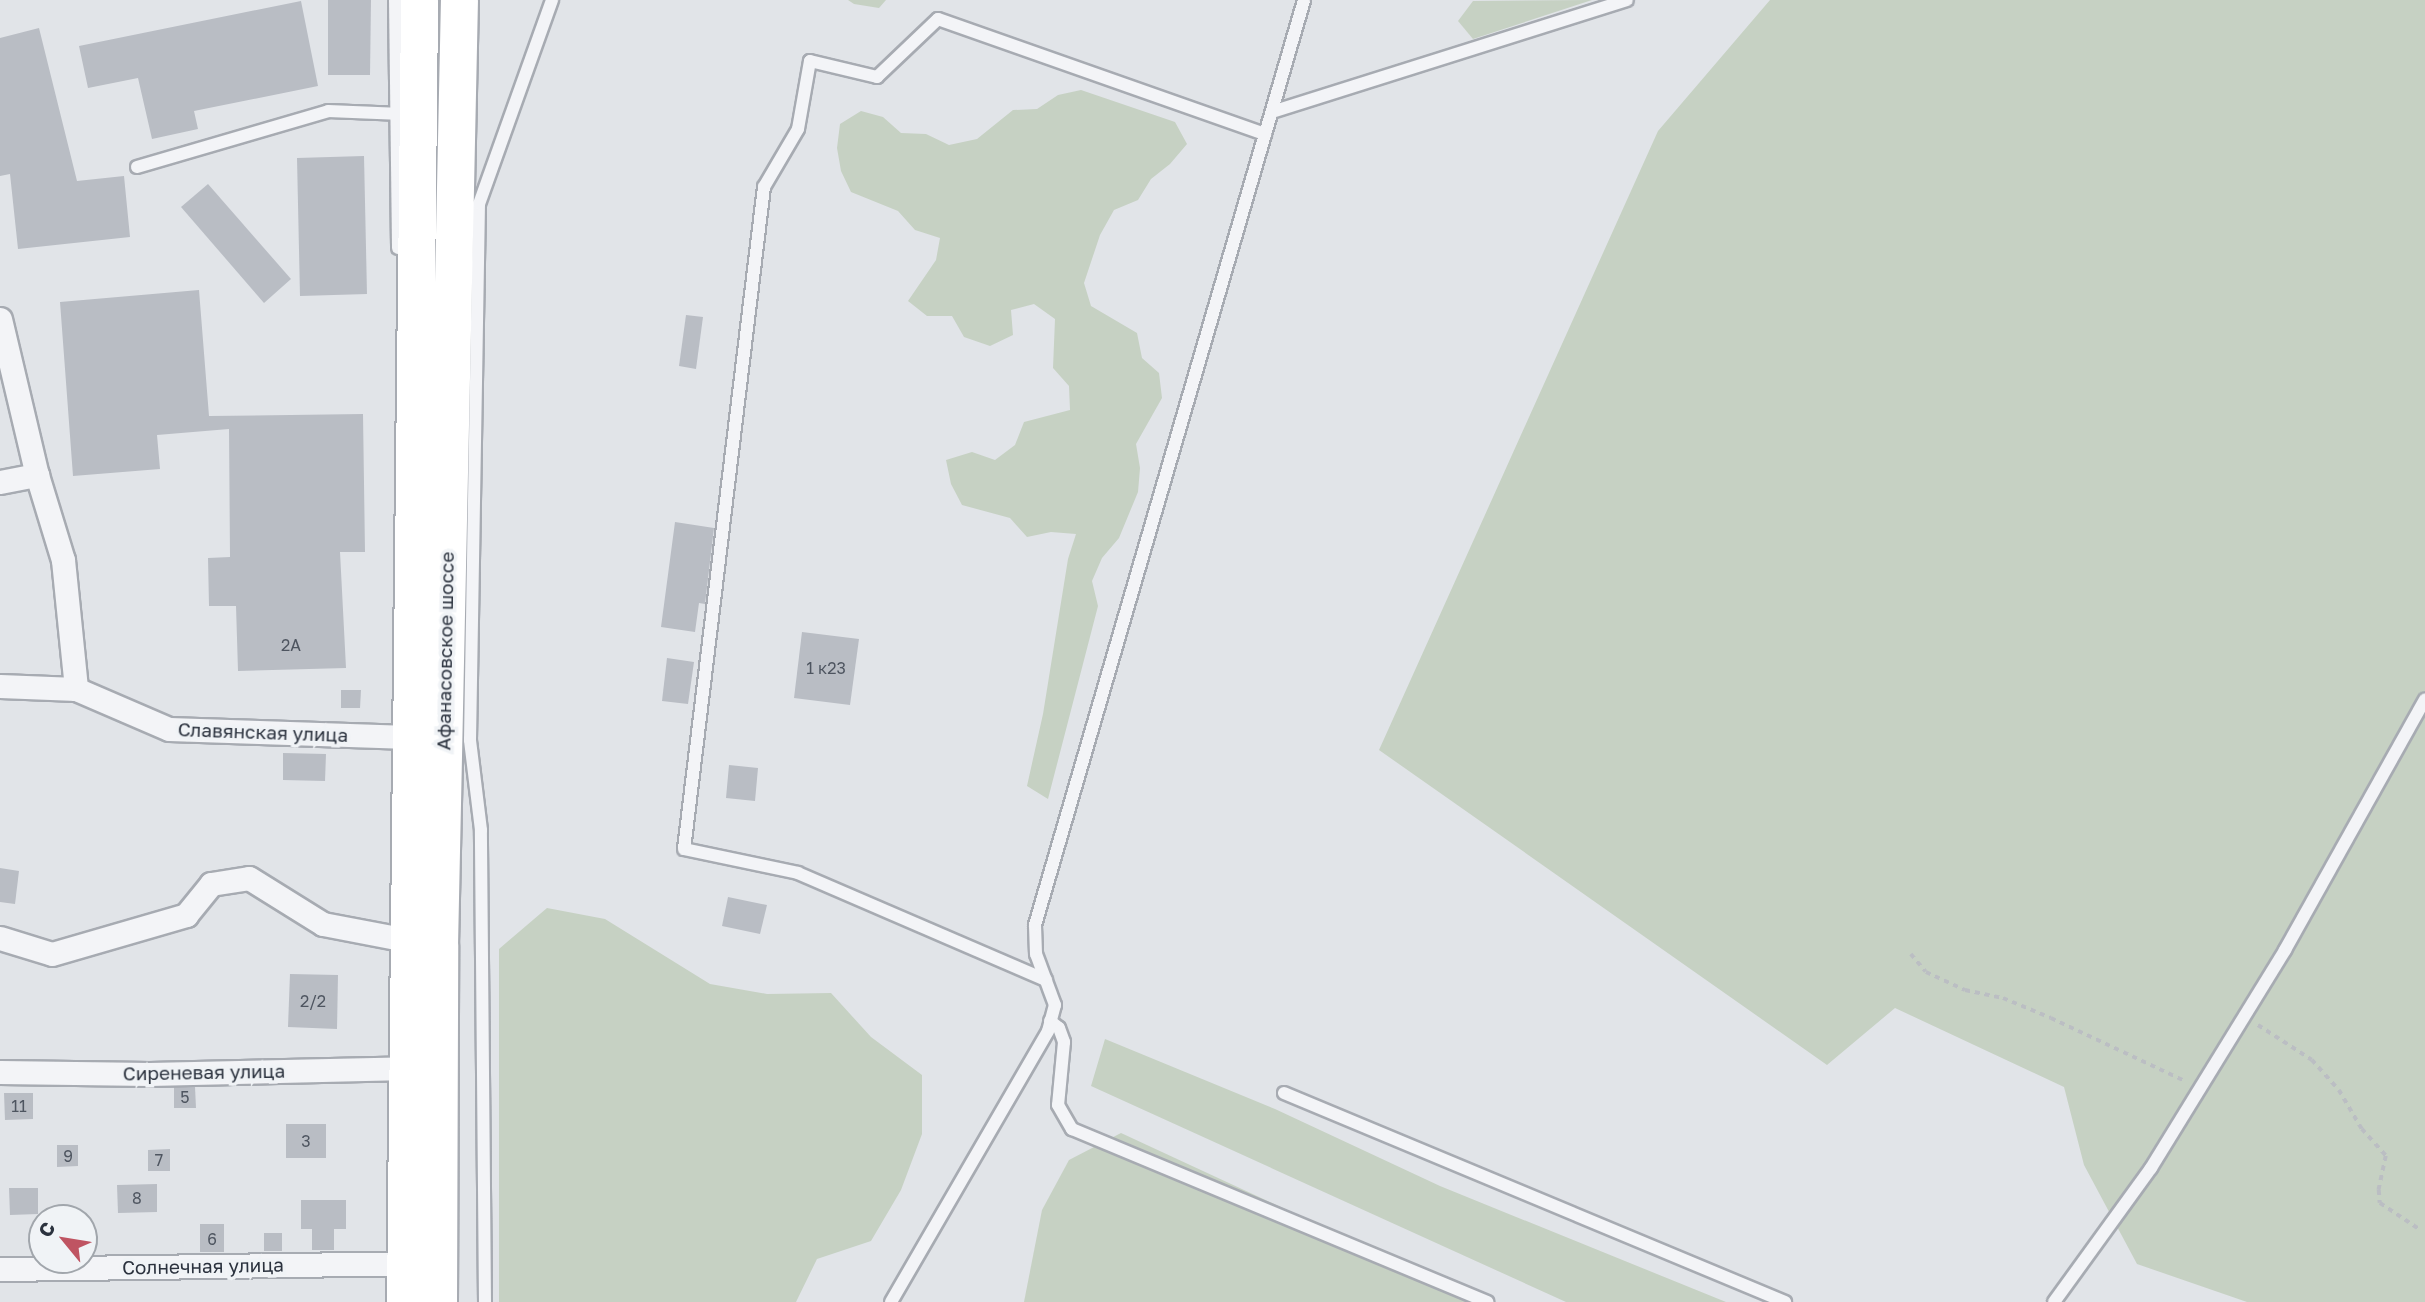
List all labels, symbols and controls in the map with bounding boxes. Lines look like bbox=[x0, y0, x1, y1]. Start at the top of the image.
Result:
street label: Афанасовское шоссе bbox=[432, 551, 458, 751]
house number: 2А bbox=[281, 635, 301, 655]
house number: 1 к23 bbox=[806, 658, 846, 678]
street label: Славянская улица bbox=[177, 718, 349, 746]
house number: 2/2 bbox=[300, 991, 326, 1011]
street label: Сиреневая улица bbox=[123, 1059, 285, 1085]
house number: 5 bbox=[180, 1087, 190, 1107]
house number: 11 bbox=[11, 1096, 27, 1116]
house number: 3 bbox=[301, 1131, 311, 1151]
house number: 9 bbox=[63, 1146, 73, 1166]
house number: 7 bbox=[155, 1150, 163, 1170]
house number: 8 bbox=[132, 1188, 142, 1208]
north arrow bbox=[28, 1204, 98, 1274]
text: С bbox=[33, 1218, 59, 1241]
house number: 6 bbox=[207, 1229, 217, 1249]
street label: Солнечная улица bbox=[122, 1253, 284, 1279]

